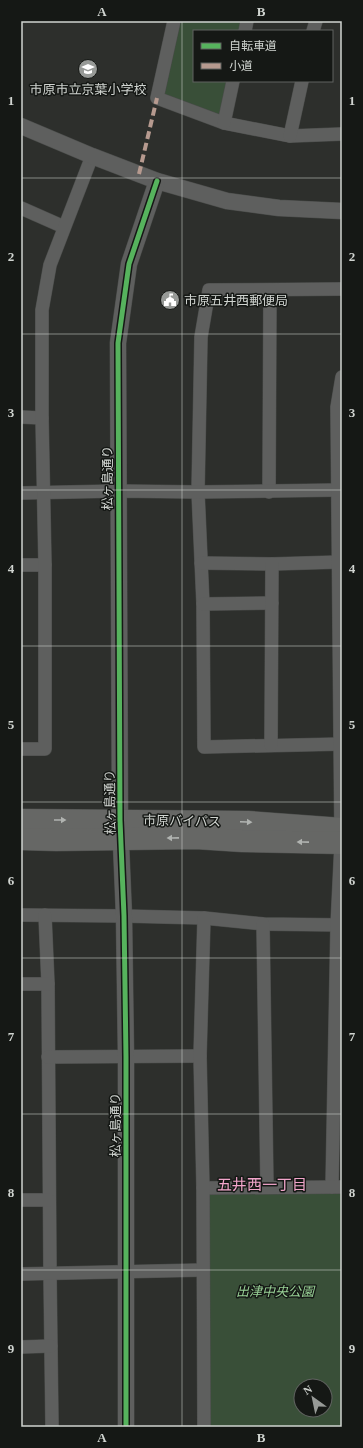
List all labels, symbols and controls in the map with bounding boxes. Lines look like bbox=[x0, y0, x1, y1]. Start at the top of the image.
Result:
text: A bbox=[97, 4, 107, 19]
text: B bbox=[257, 4, 266, 19]
legend bbox=[193, 30, 333, 82]
text: 自転車道 bbox=[229, 39, 277, 53]
school or university icon: 市原市立京葉小学校 bbox=[77, 58, 99, 80]
text: 小道 bbox=[229, 59, 253, 73]
place label: 市原市立京葉小学校 bbox=[29, 82, 147, 97]
text: 1 bbox=[8, 93, 14, 108]
text: 1 bbox=[349, 93, 355, 108]
text: 2 bbox=[8, 249, 14, 264]
text: 2 bbox=[349, 249, 355, 264]
public building icon: 市原五井西郵便局 bbox=[159, 289, 181, 311]
place label: 市原五井西郵便局 bbox=[184, 293, 288, 308]
text: 3 bbox=[8, 405, 15, 420]
text: 3 bbox=[349, 405, 356, 420]
street label: 松ヶ島通り bbox=[100, 445, 115, 511]
text: 4 bbox=[8, 561, 15, 576]
text: 4 bbox=[349, 561, 356, 576]
text: 5 bbox=[8, 717, 15, 732]
text: 5 bbox=[349, 717, 356, 732]
street label: 松ヶ島通り bbox=[102, 769, 118, 835]
street label: 市原バイパス bbox=[143, 813, 221, 829]
one-way arrow bbox=[54, 817, 67, 823]
one-way arrow bbox=[240, 818, 252, 825]
one-way arrow bbox=[166, 835, 179, 841]
one-way arrow bbox=[296, 839, 309, 845]
text: 6 bbox=[8, 873, 15, 888]
text: 6 bbox=[349, 873, 356, 888]
text: 7 bbox=[8, 1029, 15, 1044]
text: 7 bbox=[349, 1029, 356, 1044]
street label: 松ヶ島通り bbox=[108, 1092, 123, 1158]
district label: 五井西一丁目 bbox=[217, 1176, 307, 1193]
text: 8 bbox=[8, 1185, 15, 1200]
text: 8 bbox=[349, 1185, 356, 1200]
park label: 出津中央公園 bbox=[236, 1284, 316, 1299]
text: 9 bbox=[8, 1341, 15, 1356]
text: 9 bbox=[349, 1341, 356, 1356]
north arrow bbox=[293, 1378, 333, 1418]
text: N bbox=[301, 1382, 314, 1397]
text: A bbox=[97, 1430, 107, 1445]
text: B bbox=[257, 1430, 266, 1445]

